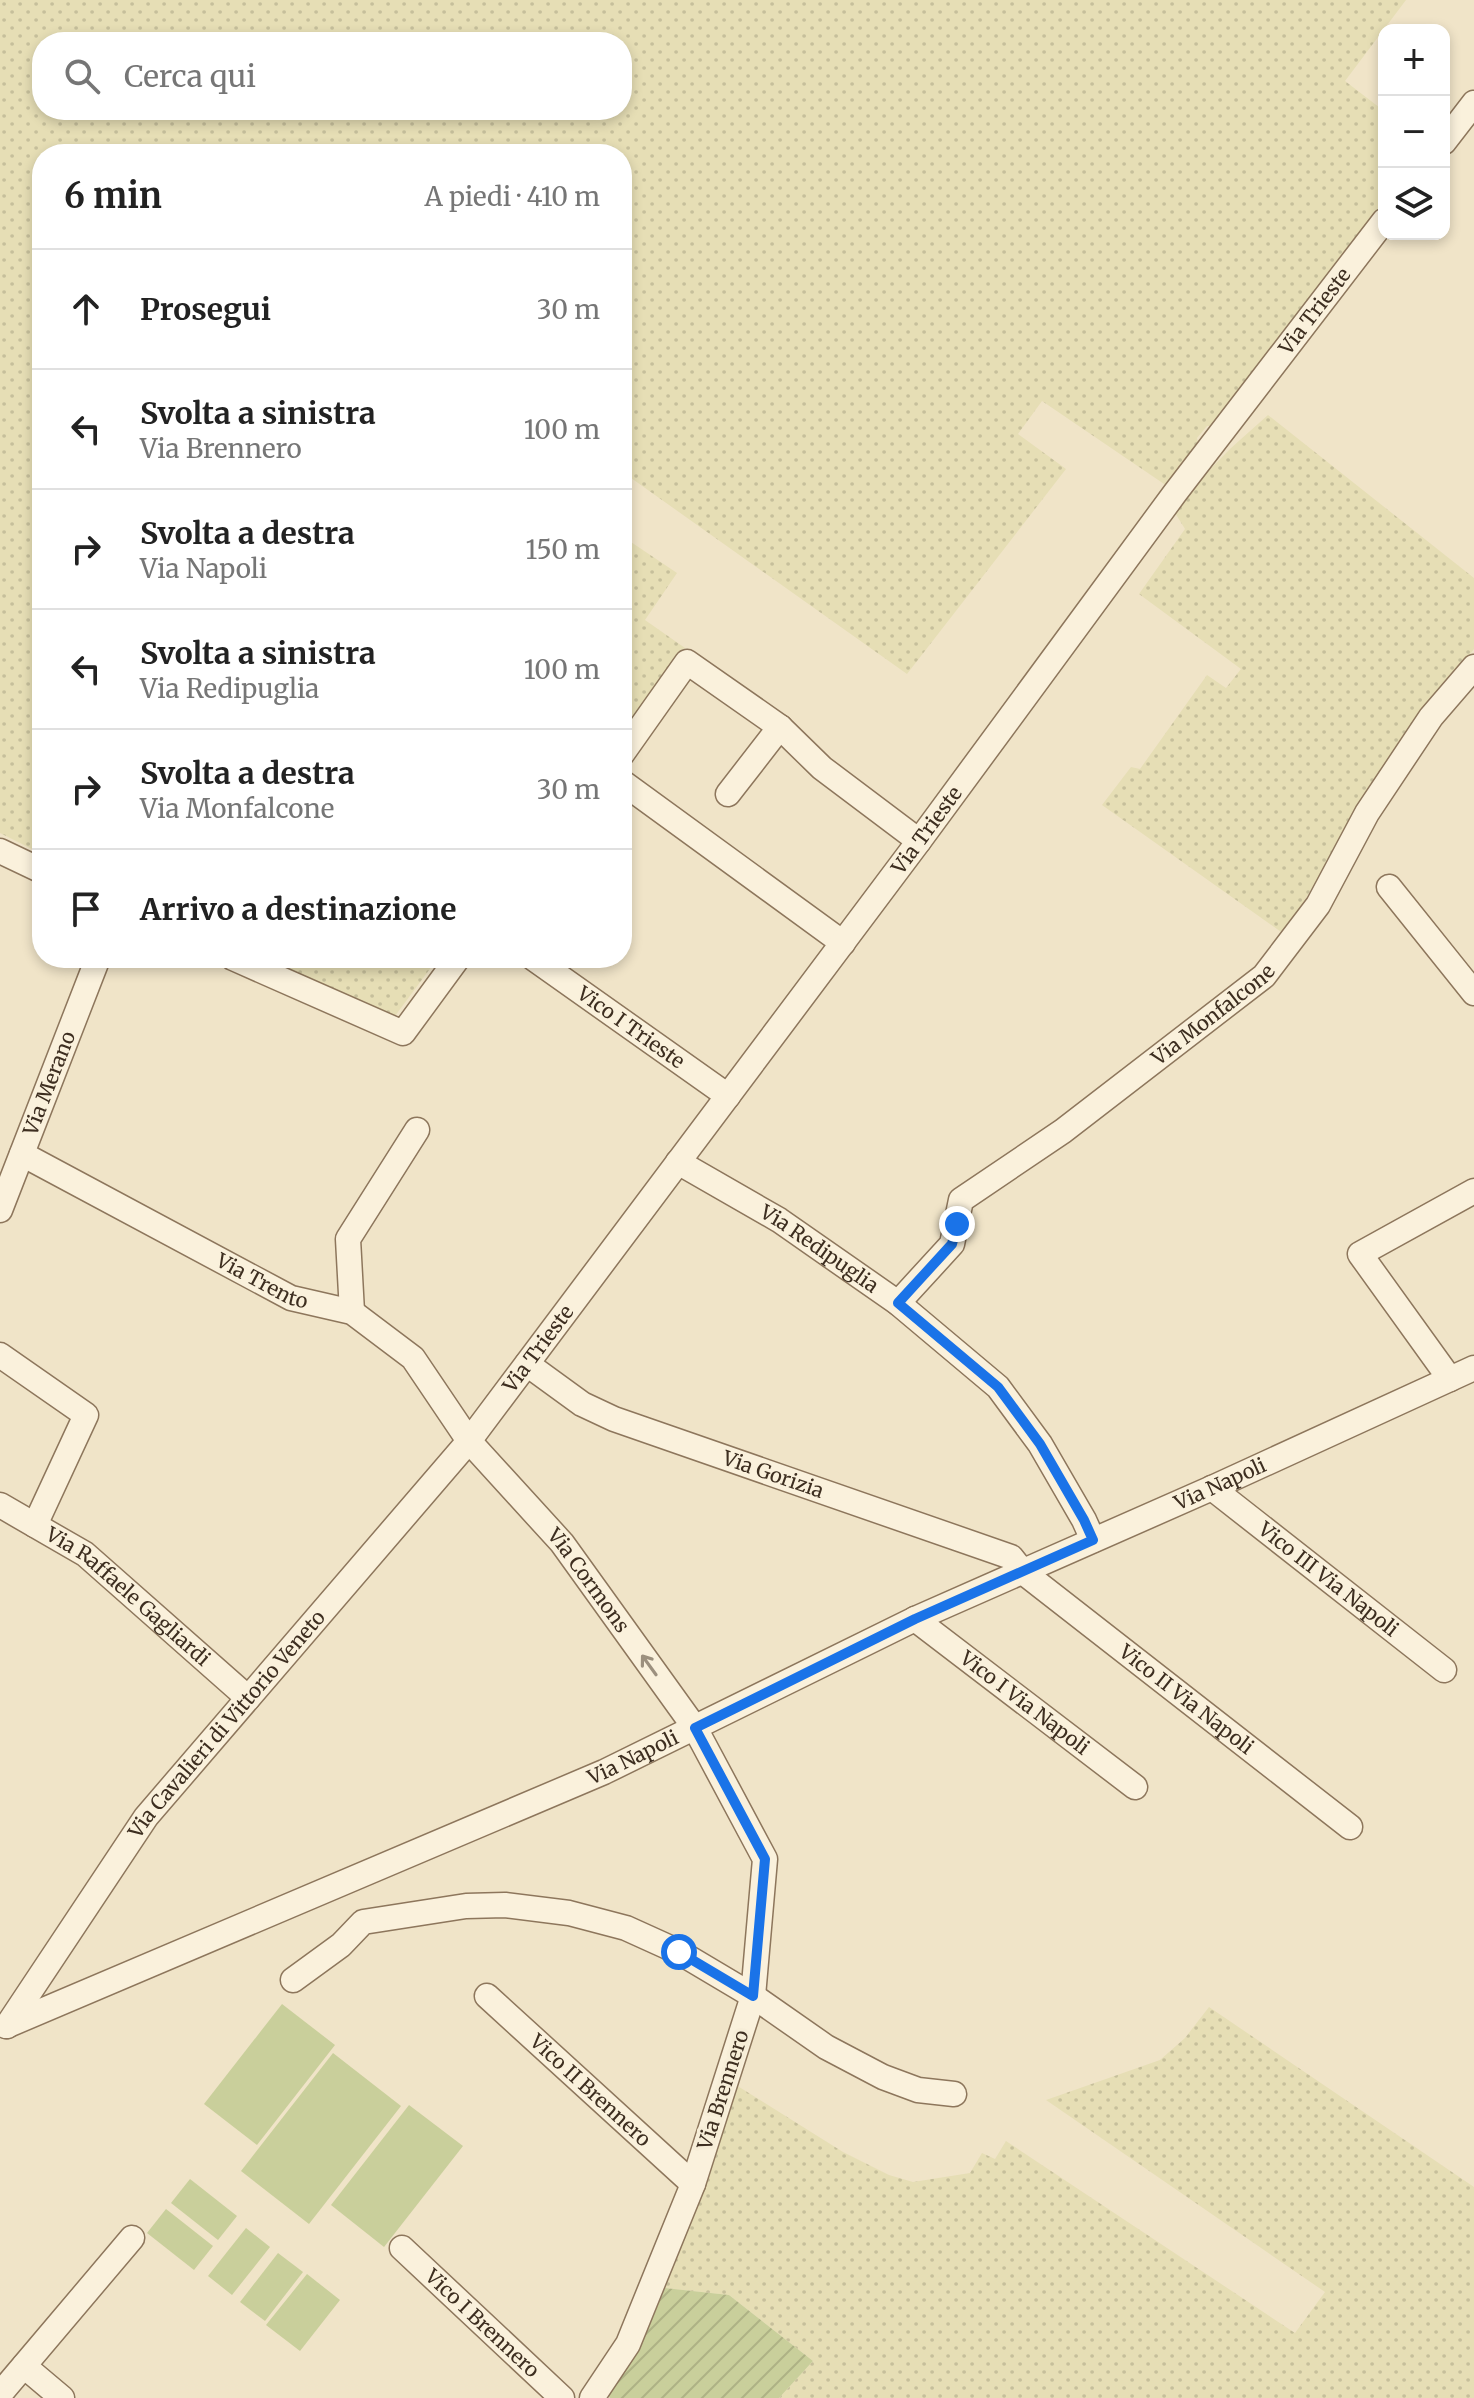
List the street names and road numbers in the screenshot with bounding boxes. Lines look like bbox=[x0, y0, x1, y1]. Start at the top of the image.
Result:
street label: Via Trieste bbox=[1272, 263, 1356, 360]
street label: Via Trieste bbox=[885, 781, 967, 879]
street label: Via Monfalcone bbox=[1145, 959, 1280, 1071]
street label: Vico I Trieste bbox=[572, 980, 690, 1073]
street label: Via Merano bbox=[17, 1027, 80, 1140]
street label: Via Redipuglia bbox=[755, 1199, 884, 1298]
street label: Via Trento bbox=[211, 1247, 311, 1314]
street label: Via Trieste bbox=[496, 1300, 579, 1398]
street label: Via Gorizia bbox=[719, 1444, 828, 1503]
street label: Via Napoli bbox=[1169, 1452, 1270, 1515]
street label: Vico III Via Napoli bbox=[1253, 1516, 1404, 1642]
street label: Via Raffaele Gagliardi bbox=[41, 1521, 216, 1671]
street label: Via Cormons bbox=[542, 1522, 635, 1637]
street label: Via Cavalieri di Vittorio Veneto bbox=[122, 1605, 330, 1843]
street label: Vico II Via Napoli bbox=[1114, 1638, 1259, 1759]
street label: Vico I Via Napoli bbox=[955, 1644, 1095, 1760]
street label: Via Napoli bbox=[583, 1724, 682, 1790]
street label: Via Brennero bbox=[691, 2027, 754, 2154]
street label: Vico II Brennero bbox=[524, 2028, 657, 2152]
street label: Vico I Brennero bbox=[420, 2263, 545, 2383]

